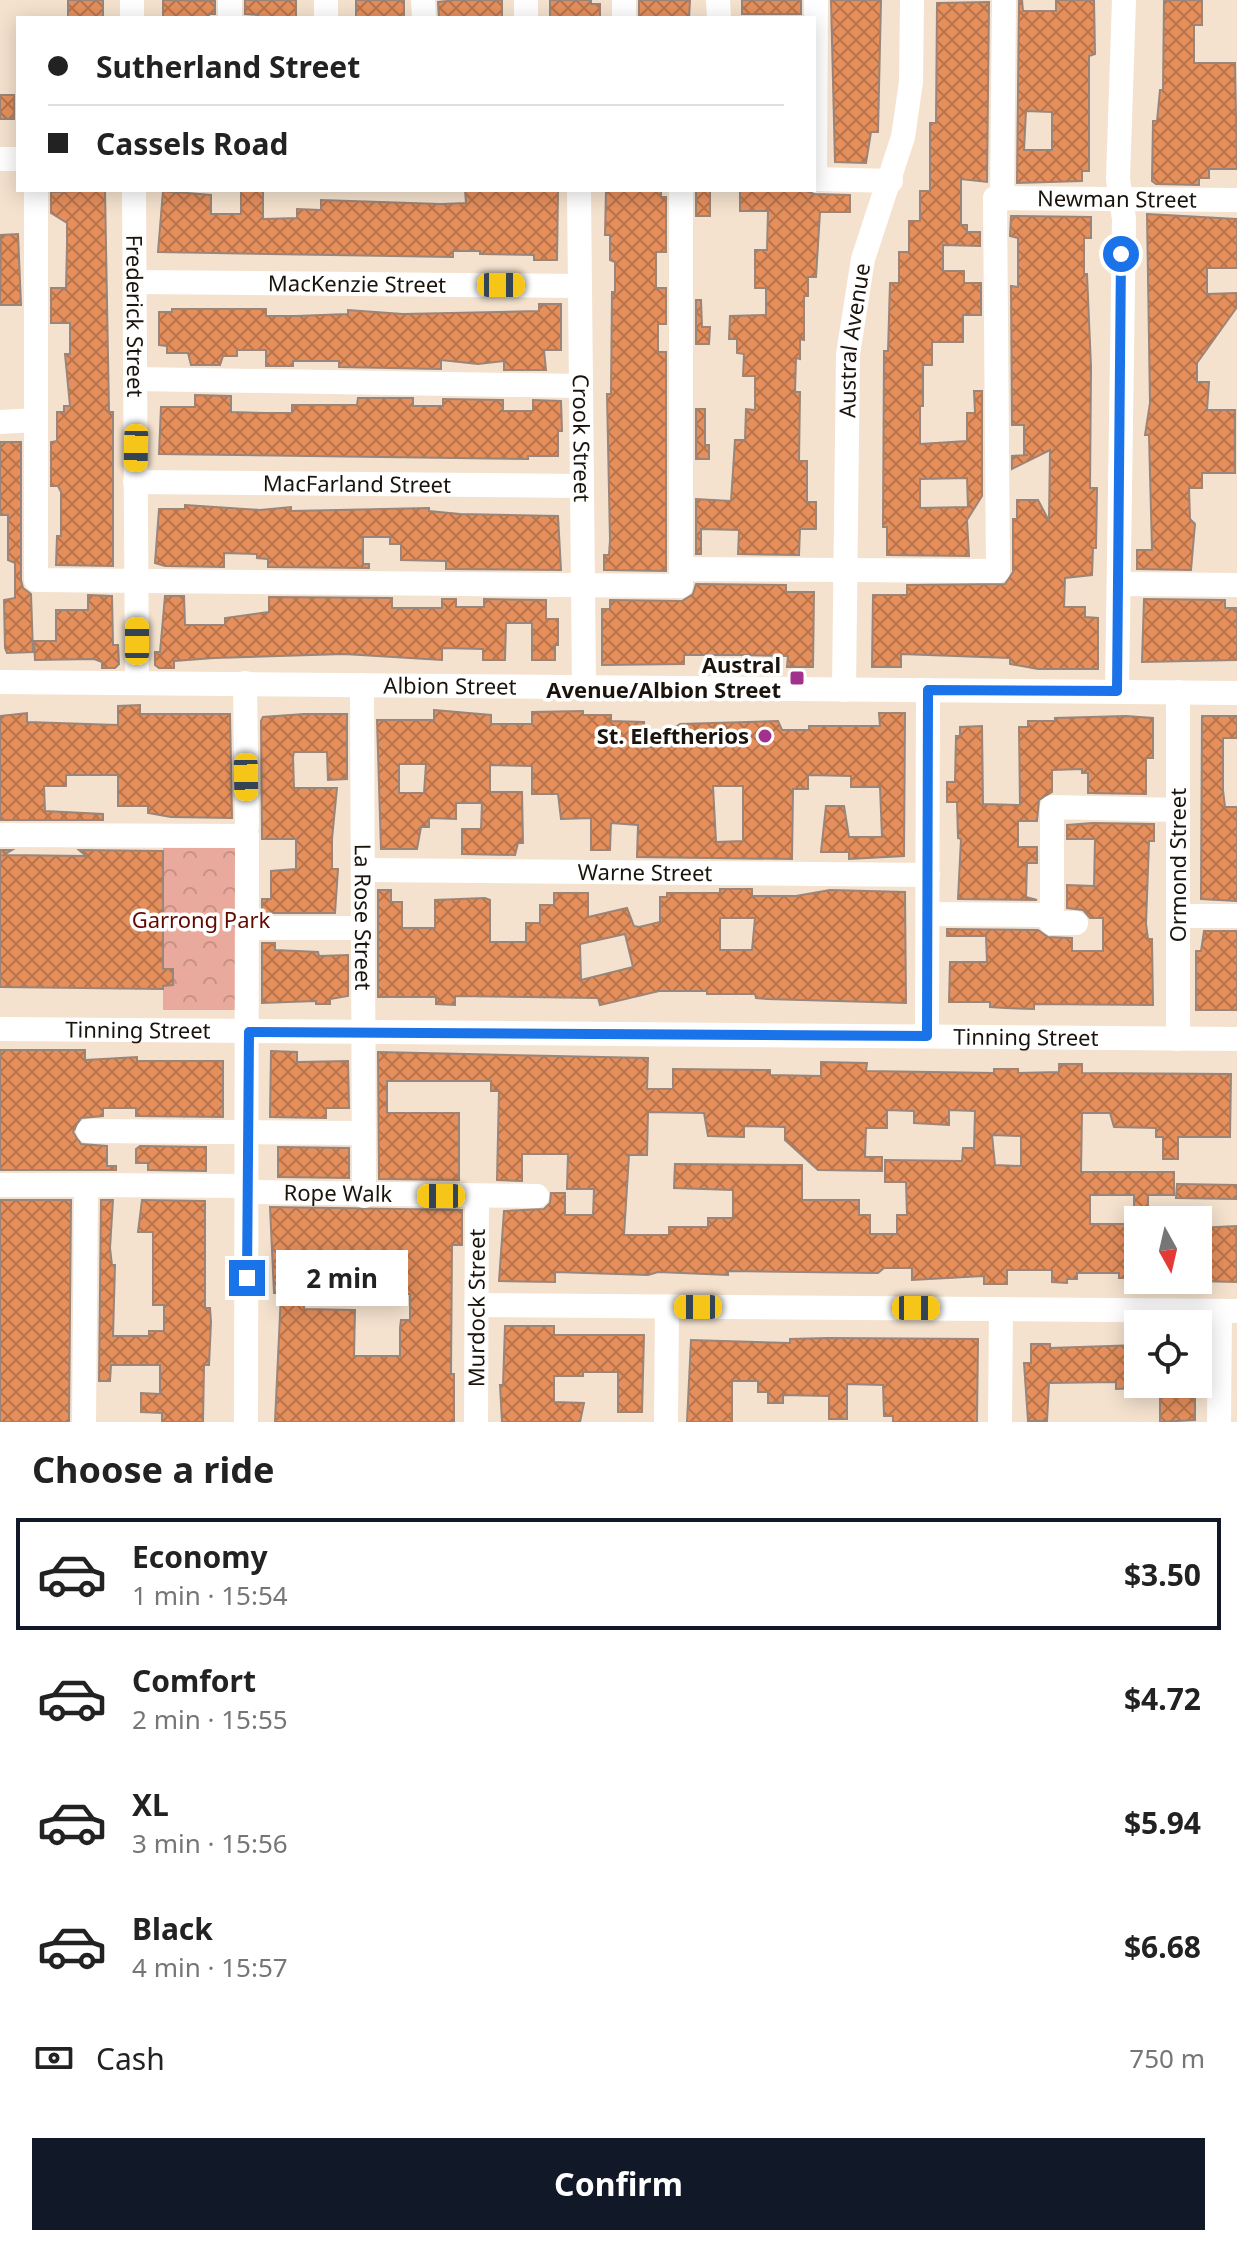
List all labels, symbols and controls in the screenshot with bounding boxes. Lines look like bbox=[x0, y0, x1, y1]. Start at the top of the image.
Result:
text: Sutherland Street bbox=[96, 46, 360, 87]
text: Cassels Road bbox=[96, 123, 288, 164]
street label: Newman Street bbox=[1037, 182, 1197, 214]
street label: Frederick Street bbox=[120, 235, 151, 398]
route start bbox=[1103, 236, 1139, 272]
street label: Austral Avenue bbox=[831, 261, 876, 418]
street label: MacKenzie Street bbox=[268, 267, 446, 299]
car bbox=[477, 273, 525, 297]
street label: Crook Street bbox=[567, 374, 598, 502]
car bbox=[124, 424, 148, 472]
street label: MacFarland Street bbox=[263, 467, 451, 499]
car bbox=[125, 617, 149, 665]
place label: Austral Avenue/Albion Street bbox=[546, 649, 781, 704]
street label: Albion Street bbox=[383, 669, 517, 701]
marker: Austral Avenue/Albion Street bbox=[788, 669, 806, 687]
place label: St. Eleftherios bbox=[597, 720, 749, 750]
marker: St. Eleftherios bbox=[756, 727, 774, 745]
car bbox=[234, 753, 258, 801]
street label: Ormond Street bbox=[1162, 788, 1192, 942]
street label: La Rose Street bbox=[349, 844, 379, 990]
street label: Warne Street bbox=[578, 856, 713, 887]
park label: Garrong Park bbox=[132, 904, 271, 934]
street label: Tinning Street bbox=[65, 1014, 211, 1045]
street label: Tinning Street bbox=[953, 1021, 1099, 1052]
street label: Rope Walk bbox=[284, 1176, 393, 1208]
car bbox=[417, 1184, 465, 1208]
north arrow bbox=[1124, 1206, 1212, 1294]
map controls bbox=[1124, 1206, 1212, 1398]
street label: Murdock Street bbox=[460, 1229, 491, 1387]
callout: 2 min bbox=[275, 1250, 407, 1306]
route end bbox=[229, 1260, 265, 1296]
text: 2 min bbox=[306, 1260, 378, 1296]
car bbox=[674, 1295, 722, 1319]
car bbox=[892, 1296, 940, 1320]
button: locate bbox=[1124, 1310, 1212, 1398]
text: Choose a ride bbox=[32, 1445, 274, 1494]
text: Economy bbox=[132, 1536, 268, 1577]
icon: car bbox=[36, 1538, 108, 1610]
text: $3.50 bbox=[1124, 1554, 1201, 1595]
text: 1 min · 15:54 bbox=[132, 1577, 288, 1613]
text: Comfort bbox=[132, 1660, 256, 1701]
icon: car bbox=[36, 1662, 108, 1734]
text: $4.72 bbox=[1124, 1678, 1201, 1719]
text: 2 min · 15:55 bbox=[132, 1701, 288, 1737]
text: XL bbox=[132, 1784, 169, 1825]
icon: car bbox=[36, 1786, 108, 1858]
text: $5.94 bbox=[1124, 1802, 1201, 1843]
text: 3 min · 15:56 bbox=[132, 1825, 288, 1861]
text: Black bbox=[132, 1908, 213, 1949]
icon: car bbox=[36, 1910, 108, 1982]
text: $6.68 bbox=[1124, 1926, 1201, 1967]
text: 4 min · 15:57 bbox=[132, 1949, 288, 1985]
icon: cash bbox=[32, 2036, 76, 2080]
text: Cash bbox=[96, 2038, 165, 2079]
text: 750 m bbox=[1129, 2040, 1205, 2076]
button: Confirm bbox=[32, 2138, 1205, 2230]

